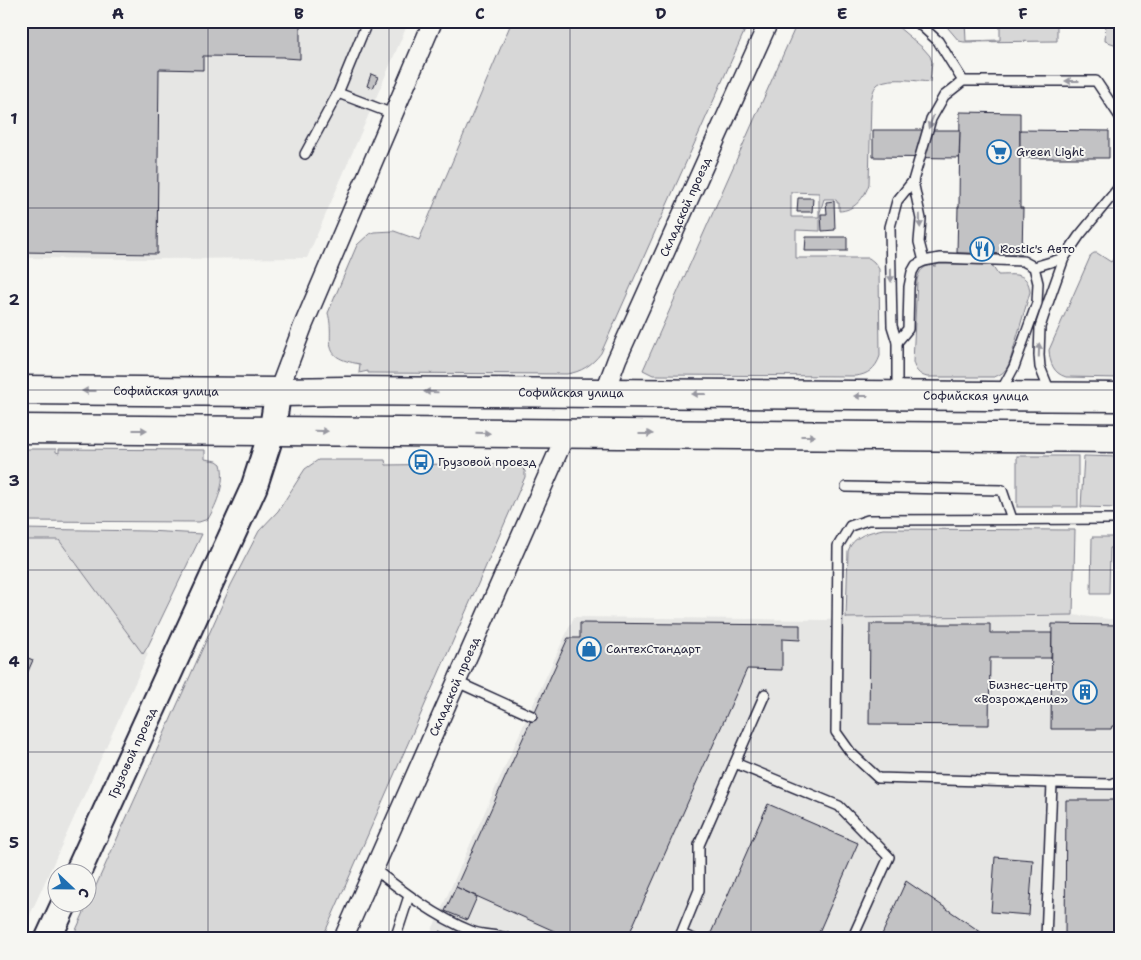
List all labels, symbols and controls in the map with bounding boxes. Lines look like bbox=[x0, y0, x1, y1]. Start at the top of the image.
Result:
text: A bbox=[112, 3, 124, 24]
text: B bbox=[294, 3, 304, 24]
text: C bbox=[475, 3, 485, 24]
text: D bbox=[655, 3, 667, 24]
text: E bbox=[837, 3, 847, 24]
text: F bbox=[1018, 3, 1028, 24]
one-way arrow bbox=[1064, 77, 1080, 85]
text: 1 bbox=[10, 108, 18, 129]
one-way arrow bbox=[927, 114, 934, 129]
supermarket icon: Green Light bbox=[986, 139, 1012, 165]
place label: Green Light bbox=[1016, 144, 1084, 160]
street label: Складской проезд bbox=[656, 154, 715, 259]
one-way arrow bbox=[916, 213, 924, 229]
restaurant icon: Rostic's Авто bbox=[969, 236, 995, 262]
place label: Rostic's Авто bbox=[1000, 241, 1075, 257]
one-way arrow bbox=[887, 267, 895, 283]
text: 2 bbox=[8, 289, 20, 310]
one-way arrow bbox=[1035, 342, 1043, 358]
street label: Софийская улица bbox=[113, 383, 219, 400]
street label: Софийская улица bbox=[518, 384, 624, 401]
one-way arrow bbox=[81, 387, 97, 395]
street label: Софийская улица bbox=[923, 387, 1029, 404]
one-way arrow bbox=[423, 388, 439, 396]
one-way arrow bbox=[690, 390, 706, 398]
one-way arrow bbox=[853, 392, 869, 400]
one-way arrow bbox=[132, 426, 148, 434]
one-way arrow bbox=[313, 427, 329, 435]
one-way arrow bbox=[475, 429, 491, 437]
one-way arrow bbox=[638, 430, 654, 438]
one-way arrow bbox=[800, 432, 816, 440]
bus stop icon: Грузовой проезд bbox=[408, 449, 434, 475]
place label: Грузовой проезд bbox=[438, 454, 537, 470]
text: 3 bbox=[8, 470, 20, 491]
street label: Складской проезд bbox=[425, 634, 484, 739]
shop icon: СантехСтандарт bbox=[576, 636, 602, 662]
place label: СантехСтандарт bbox=[606, 641, 701, 657]
text: 4 bbox=[8, 651, 20, 672]
place label: Бизнес-центр «Возрождение» bbox=[974, 677, 1068, 707]
building icon: Бизнес-центр «Возрождение» bbox=[1072, 679, 1098, 705]
street label: Грузовой проезд bbox=[105, 704, 160, 801]
text: 5 bbox=[9, 832, 19, 853]
north arrow bbox=[48, 862, 98, 912]
text: С bbox=[74, 886, 94, 900]

